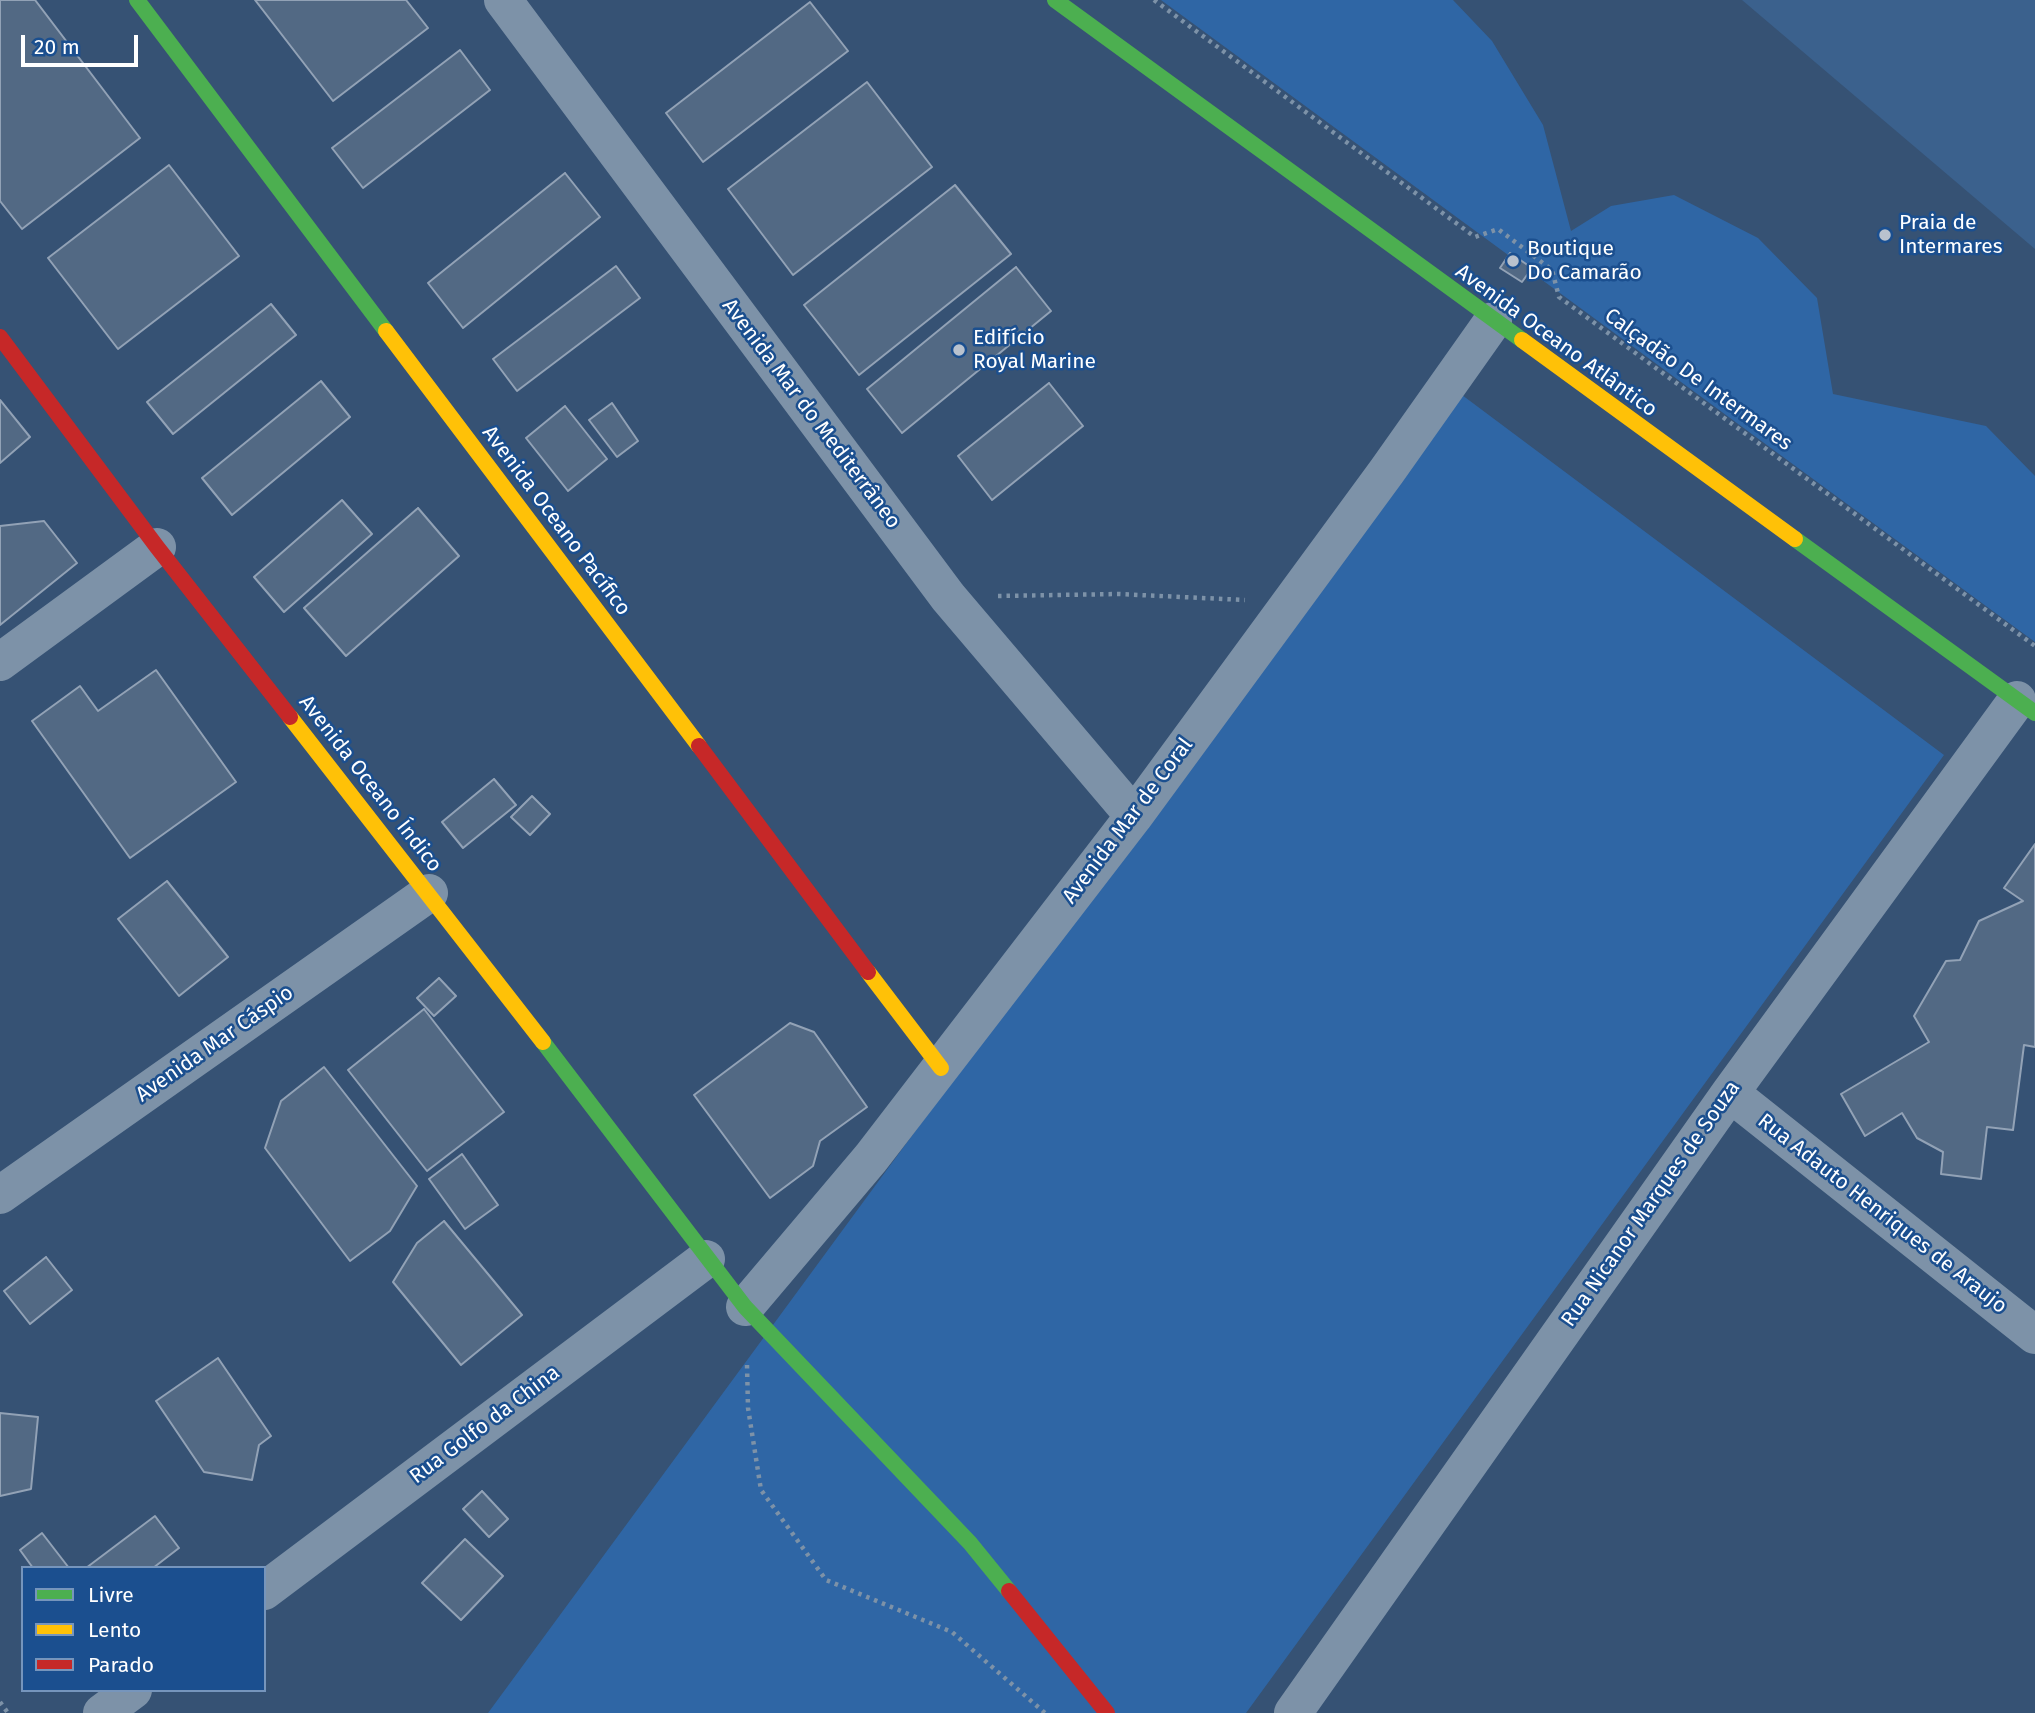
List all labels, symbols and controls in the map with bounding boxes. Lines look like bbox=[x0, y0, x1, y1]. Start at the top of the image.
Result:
scale bar bbox=[24, 21, 142, 65]
text: 20 m bbox=[34, 34, 80, 60]
place label: Praia de Intermares bbox=[1899, 210, 2002, 260]
marker: Praia de Intermares bbox=[1877, 227, 1893, 243]
place label: Boutique Do Camarão bbox=[1527, 236, 1642, 286]
marker: Boutique Do Camarão bbox=[1505, 253, 1521, 269]
street label: Avenida Oceano Atlântico bbox=[1450, 259, 1662, 423]
street label: Avenida Mar do Mediterrâneo bbox=[716, 294, 906, 534]
street label: Calçadão De Intermares bbox=[1599, 303, 1797, 457]
place label: Edifício Royal Marine bbox=[973, 325, 1096, 375]
marker: Edifício Royal Marine bbox=[951, 342, 967, 358]
street label: Avenida Oceano Pacífico bbox=[476, 421, 636, 621]
street label: Avenida Oceano Índico bbox=[293, 691, 447, 877]
street label: Avenida Mar de Coral bbox=[1058, 733, 1198, 909]
street label: Avenida Mar Cáspio bbox=[132, 980, 298, 1108]
street label: Rua Nicanor Marques de Souza bbox=[1556, 1076, 1746, 1332]
street label: Rua Adauto Henriques de Araujo bbox=[1752, 1109, 2012, 1319]
street label: Rua Golfo da China bbox=[405, 1360, 565, 1490]
legend bbox=[21, 1566, 266, 1692]
text: Livre bbox=[88, 1582, 134, 1608]
text: Lento bbox=[88, 1617, 141, 1643]
text: Parado bbox=[88, 1652, 154, 1678]

